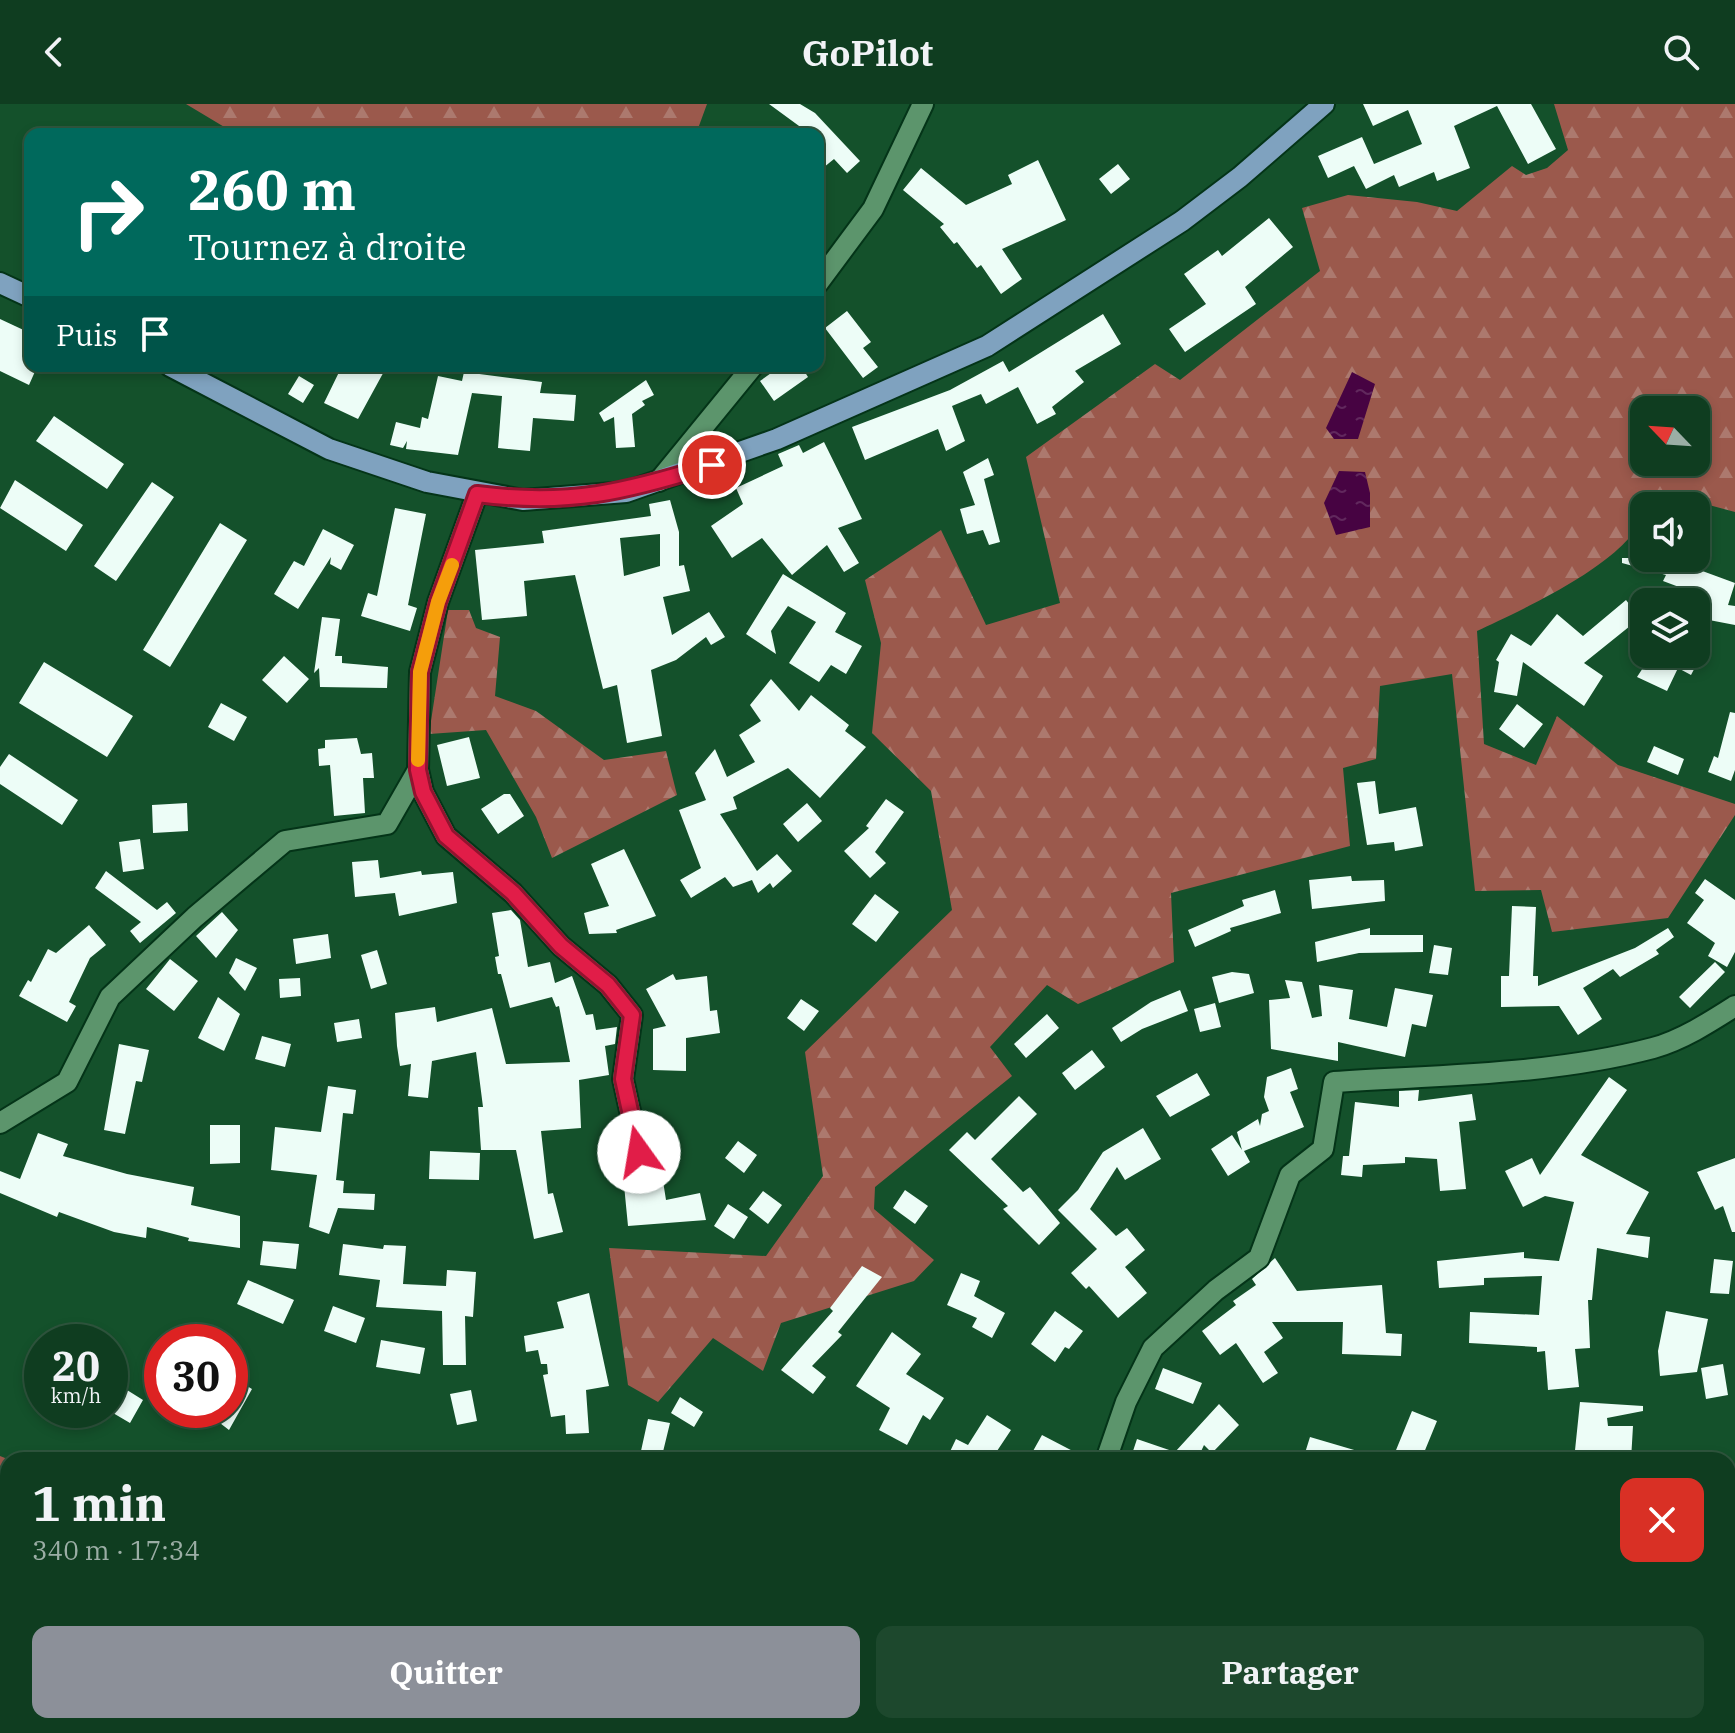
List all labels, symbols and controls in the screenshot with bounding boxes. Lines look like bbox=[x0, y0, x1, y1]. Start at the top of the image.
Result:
text: GoPilot bbox=[802, 29, 933, 76]
icon: back bbox=[32, 30, 76, 74]
icon: search bbox=[1659, 30, 1703, 74]
text: 260 m bbox=[188, 153, 356, 225]
icon: right bbox=[56, 160, 160, 264]
text: Tournez à droite bbox=[188, 223, 467, 270]
icon: arrive bbox=[133, 312, 177, 356]
text: Puis bbox=[56, 315, 117, 354]
north arrow bbox=[1630, 396, 1710, 476]
map controls bbox=[1630, 396, 1710, 668]
pin bbox=[678, 431, 746, 499]
icon: arrive bbox=[690, 443, 734, 487]
button: sound bbox=[1630, 492, 1710, 572]
button: layers bbox=[1630, 588, 1710, 668]
position arrow bbox=[597, 1110, 681, 1194]
speed limit sign: 30 bbox=[144, 1324, 248, 1428]
text: 20 bbox=[52, 1340, 100, 1392]
text: km/h bbox=[51, 1382, 101, 1409]
text: 1 min bbox=[32, 1472, 166, 1534]
button: close bbox=[1620, 1478, 1704, 1562]
text: 340 m · 17:34 bbox=[32, 1533, 200, 1567]
button: Quitter bbox=[32, 1626, 860, 1718]
button: Partager bbox=[876, 1626, 1704, 1718]

